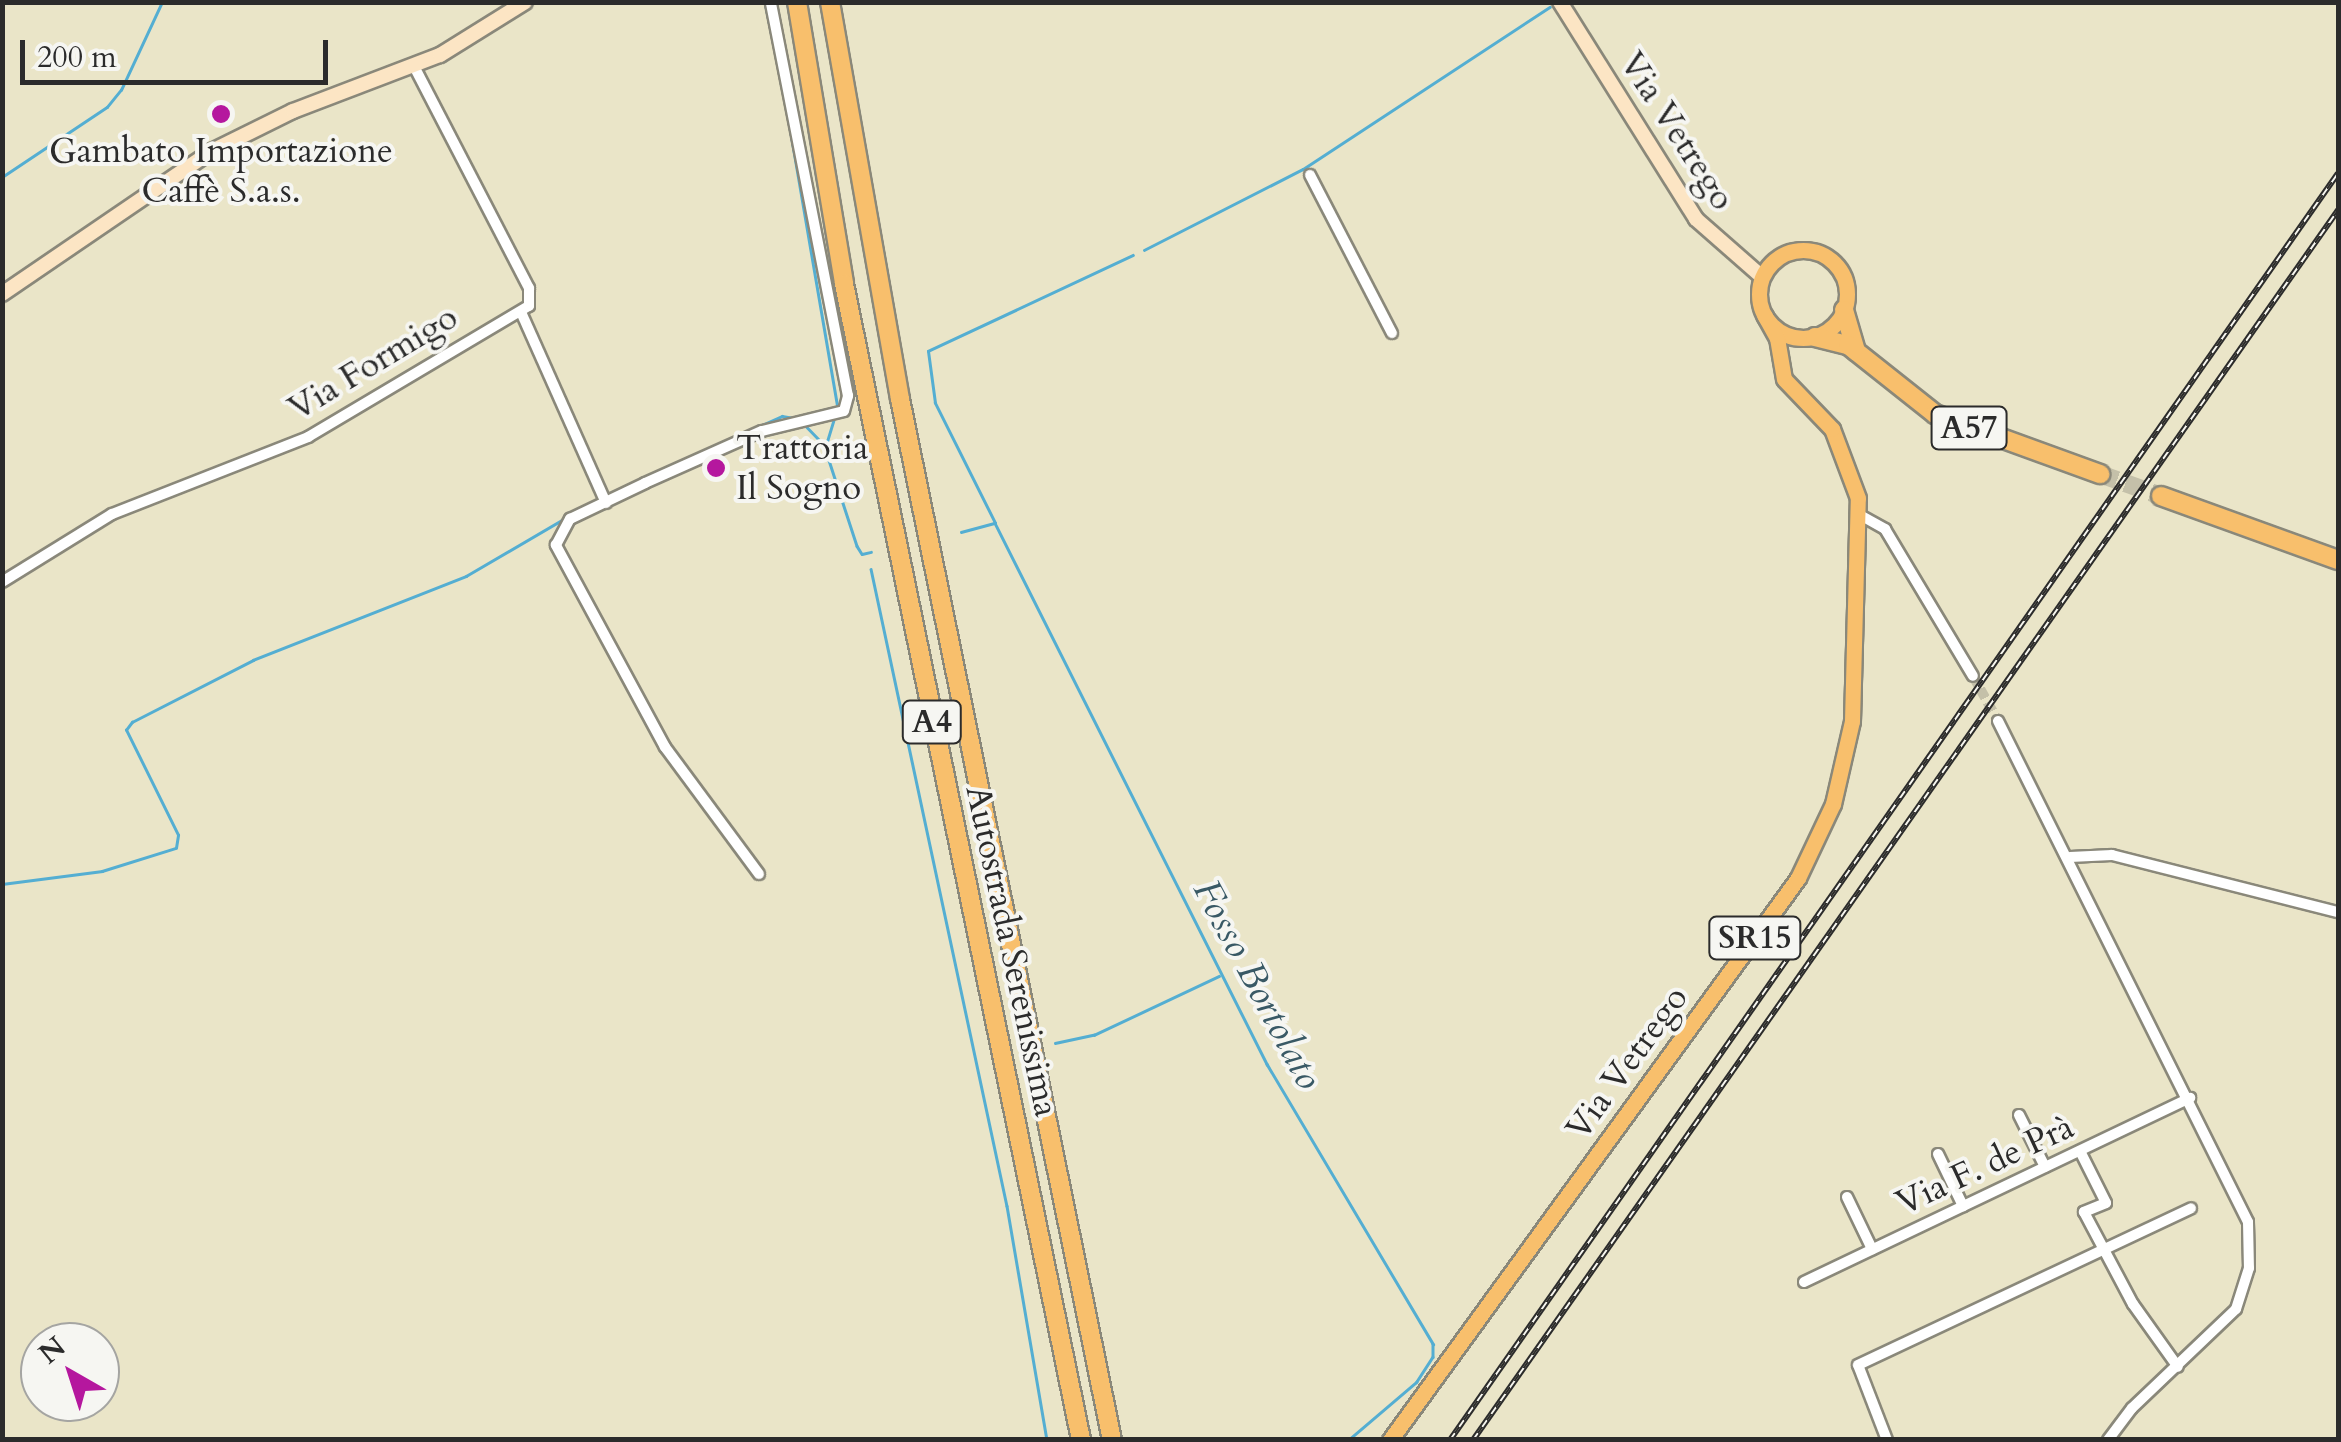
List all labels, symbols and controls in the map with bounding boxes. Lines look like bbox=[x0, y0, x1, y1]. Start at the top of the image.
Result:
scale bar bbox=[25, 20, 332, 82]
text: 200 m bbox=[37, 37, 117, 78]
street label: Via Vetrego bbox=[1610, 44, 1744, 218]
marker: Gambato Importazione Caffè S.a.s. bbox=[210, 103, 232, 125]
place label: Gambato Importazione Caffè S.a.s. bbox=[49, 130, 393, 212]
street label: Via Formigo bbox=[281, 296, 465, 430]
road number: A57 bbox=[1929, 401, 2009, 455]
place label: Trattoria Il Sogno bbox=[736, 427, 868, 509]
marker: Trattoria Il Sogno bbox=[705, 457, 727, 479]
road number: A4 bbox=[900, 695, 964, 749]
street label: Autostrada Serenissima bbox=[956, 781, 1068, 1121]
water label: Fosso Bortolato bbox=[1183, 872, 1331, 1098]
road number: SR15 bbox=[1708, 911, 1802, 965]
street label: Via Vetrego bbox=[1557, 978, 1697, 1148]
street label: Via F. de Prà bbox=[1890, 1106, 2080, 1224]
north arrow bbox=[20, 1322, 120, 1422]
text: N bbox=[31, 1328, 74, 1373]

